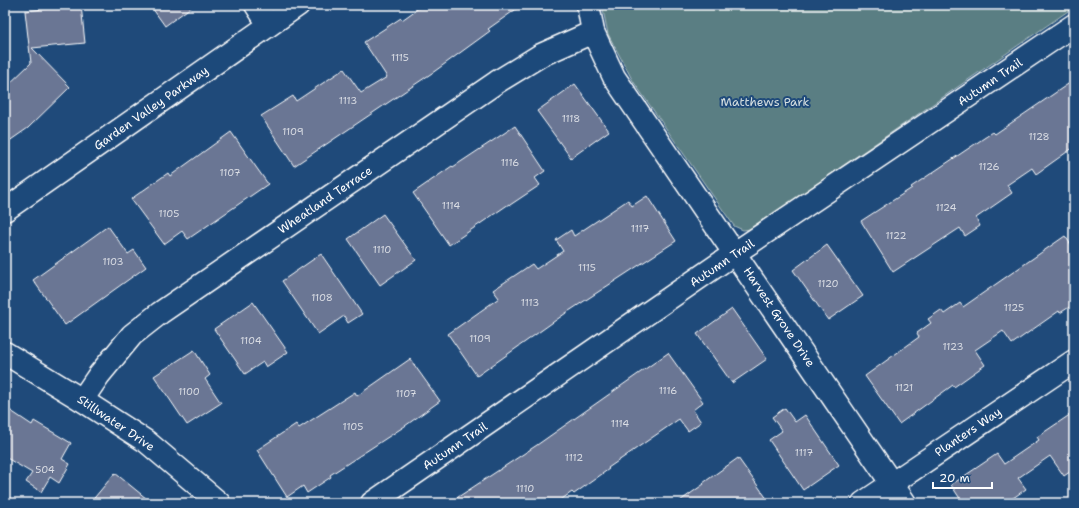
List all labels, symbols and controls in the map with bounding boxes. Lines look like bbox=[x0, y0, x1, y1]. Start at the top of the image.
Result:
house number: 1115 bbox=[391, 51, 409, 64]
street label: Autumn Trail bbox=[955, 54, 1026, 110]
street label: Garden Valley Parkway bbox=[91, 62, 212, 154]
house number: 1113 bbox=[339, 94, 357, 107]
park label: Matthews Park bbox=[721, 94, 810, 110]
house number: 1118 bbox=[562, 112, 580, 125]
house number: 1109 bbox=[282, 125, 304, 138]
house number: 1128 bbox=[1028, 130, 1050, 143]
house number: 1116 bbox=[501, 156, 519, 169]
house number: 1126 bbox=[978, 160, 1000, 173]
street label: Wheatland Terrace bbox=[275, 162, 375, 238]
house number: 1107 bbox=[219, 166, 241, 179]
house number: 1114 bbox=[442, 199, 460, 212]
house number: 1124 bbox=[936, 201, 956, 214]
house number: 1105 bbox=[159, 207, 179, 220]
house number: 1117 bbox=[631, 222, 649, 235]
house number: 1122 bbox=[886, 229, 907, 242]
street label: Autumn Trail bbox=[687, 235, 758, 291]
house number: 1110 bbox=[373, 243, 391, 256]
house number: 1103 bbox=[102, 255, 124, 268]
house number: 1115 bbox=[578, 261, 596, 274]
street label: Harvest Grove Drive bbox=[740, 264, 819, 370]
house number: 1120 bbox=[817, 277, 839, 290]
house number: 1108 bbox=[311, 291, 333, 304]
house number: 1113 bbox=[521, 296, 539, 309]
house number: 1125 bbox=[1004, 301, 1024, 314]
house number: 1109 bbox=[469, 332, 491, 345]
house number: 1104 bbox=[240, 334, 262, 347]
house number: 1123 bbox=[943, 340, 963, 353]
house number: 1121 bbox=[895, 381, 913, 394]
house number: 1116 bbox=[659, 384, 677, 397]
house number: 1100 bbox=[178, 385, 200, 398]
house number: 1107 bbox=[395, 387, 417, 400]
street label: Stillwater Drive bbox=[74, 391, 158, 455]
street label: Planters Way bbox=[932, 404, 1005, 460]
house number: 1114 bbox=[611, 417, 629, 430]
street label: Autumn Trail bbox=[420, 418, 491, 474]
house number: 1105 bbox=[343, 420, 363, 433]
house number: 1117 bbox=[795, 446, 813, 459]
house number: 1112 bbox=[565, 451, 583, 464]
house number: 504 bbox=[35, 463, 55, 476]
scale bar bbox=[933, 464, 992, 490]
text: 20 m bbox=[939, 470, 970, 486]
house number: 1110 bbox=[516, 482, 534, 495]

